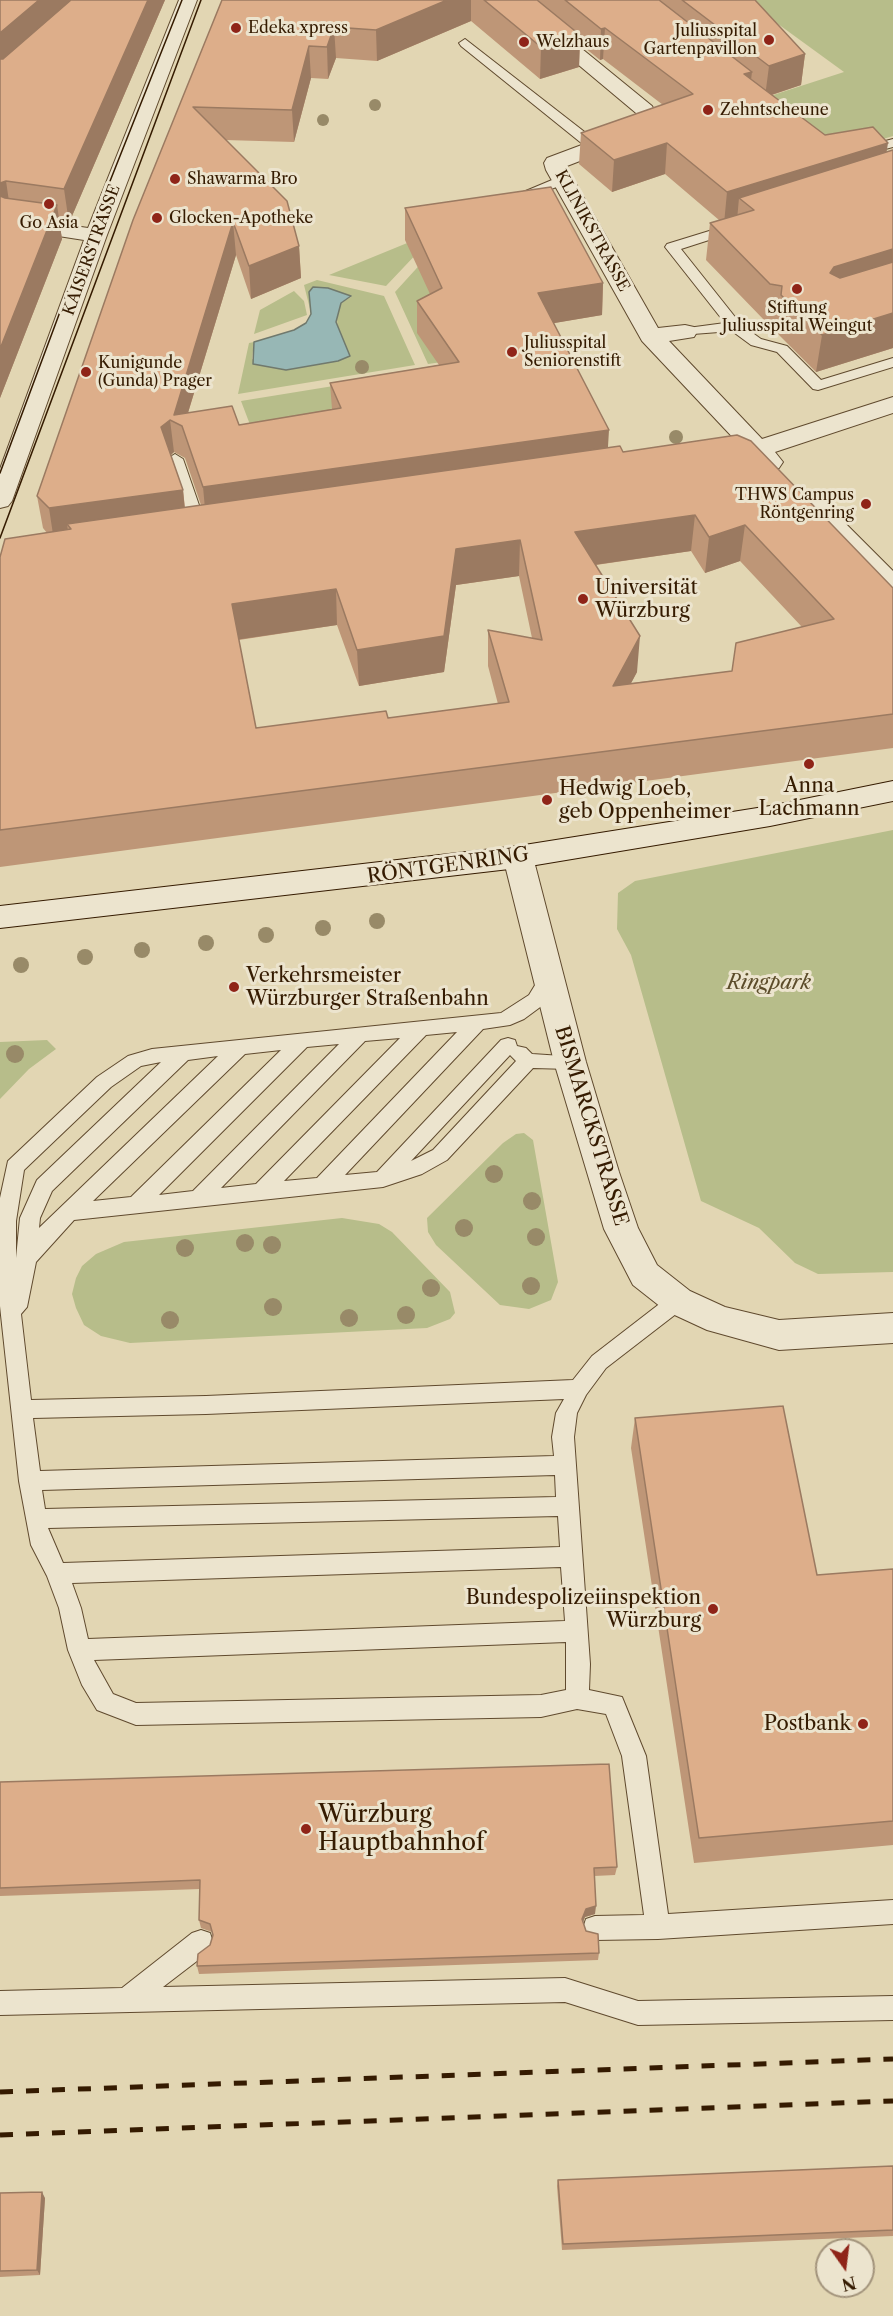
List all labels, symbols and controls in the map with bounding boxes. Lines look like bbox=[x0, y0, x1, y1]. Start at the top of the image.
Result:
place label: Edeka xpress bbox=[248, 18, 348, 38]
marker: Edeka xpress bbox=[229, 21, 243, 35]
place label: Juliusspital Gartenpavillon bbox=[644, 21, 757, 59]
place label: Welzhaus bbox=[536, 32, 609, 52]
marker: Juliusspital Gartenpavillon bbox=[762, 33, 776, 47]
marker: Welzhaus bbox=[517, 35, 531, 49]
place label: Zehntscheune bbox=[720, 100, 829, 120]
marker: Zehntscheune bbox=[701, 103, 715, 117]
street label: KLINIKSTRASSE bbox=[551, 167, 633, 295]
place label: Shawarma Bro bbox=[187, 169, 298, 189]
marker: Shawarma Bro bbox=[168, 172, 182, 186]
street label: KAISERSTRASSE bbox=[59, 182, 125, 318]
marker: Go Asia bbox=[42, 197, 56, 211]
place label: Glocken-Apotheke bbox=[169, 208, 313, 228]
marker: Glocken-Apotheke bbox=[150, 211, 164, 225]
place label: Go Asia bbox=[19, 213, 79, 233]
marker: Stiftung Juliusspital Weingut bbox=[790, 282, 804, 296]
place label: Stiftung Juliusspital Weingut bbox=[722, 298, 872, 336]
place label: Juliusspital Seniorenstift bbox=[524, 333, 621, 371]
marker: Juliusspital Seniorenstift bbox=[505, 345, 519, 359]
place label: Kunigunde (Gunda) Prager bbox=[98, 353, 212, 391]
marker: Kunigunde (Gunda) Prager bbox=[79, 365, 93, 379]
place label: THWS Campus Röntgenring bbox=[735, 485, 854, 523]
marker: THWS Campus Röntgenring bbox=[859, 497, 873, 511]
place label: Universität Würzburg bbox=[595, 576, 698, 623]
marker: Universität Würzburg bbox=[576, 592, 590, 606]
marker: Anna Lachmann bbox=[802, 757, 816, 771]
place label: Anna Lachmann bbox=[759, 774, 859, 821]
place label: Hedwig Loeb, geb Oppenheimer bbox=[559, 777, 731, 824]
marker: Hedwig Loeb, geb Oppenheimer bbox=[540, 793, 554, 807]
street label: RÖNTGENRING bbox=[365, 843, 531, 889]
place label: Verkehrsmeister Würzburger Straßenbahn bbox=[246, 964, 489, 1011]
park label: Ringpark bbox=[727, 971, 811, 995]
marker: Verkehrsmeister Würzburger Straßenbahn bbox=[227, 980, 241, 994]
street label: BISMARCKSTRASSE bbox=[549, 1023, 633, 1229]
place label: Bundespolizeiinspektion Würzburg bbox=[466, 1586, 701, 1633]
marker: Bundespolizeiinspektion Würzburg bbox=[706, 1602, 720, 1616]
place label: Postbank bbox=[764, 1712, 851, 1736]
marker: Postbank bbox=[856, 1717, 870, 1731]
place label: Würzburg Hauptbahnhof bbox=[318, 1801, 485, 1857]
marker: Würzburg Hauptbahnhof bbox=[299, 1822, 313, 1836]
north arrow bbox=[815, 2238, 875, 2298]
text: N bbox=[840, 2272, 858, 2295]

